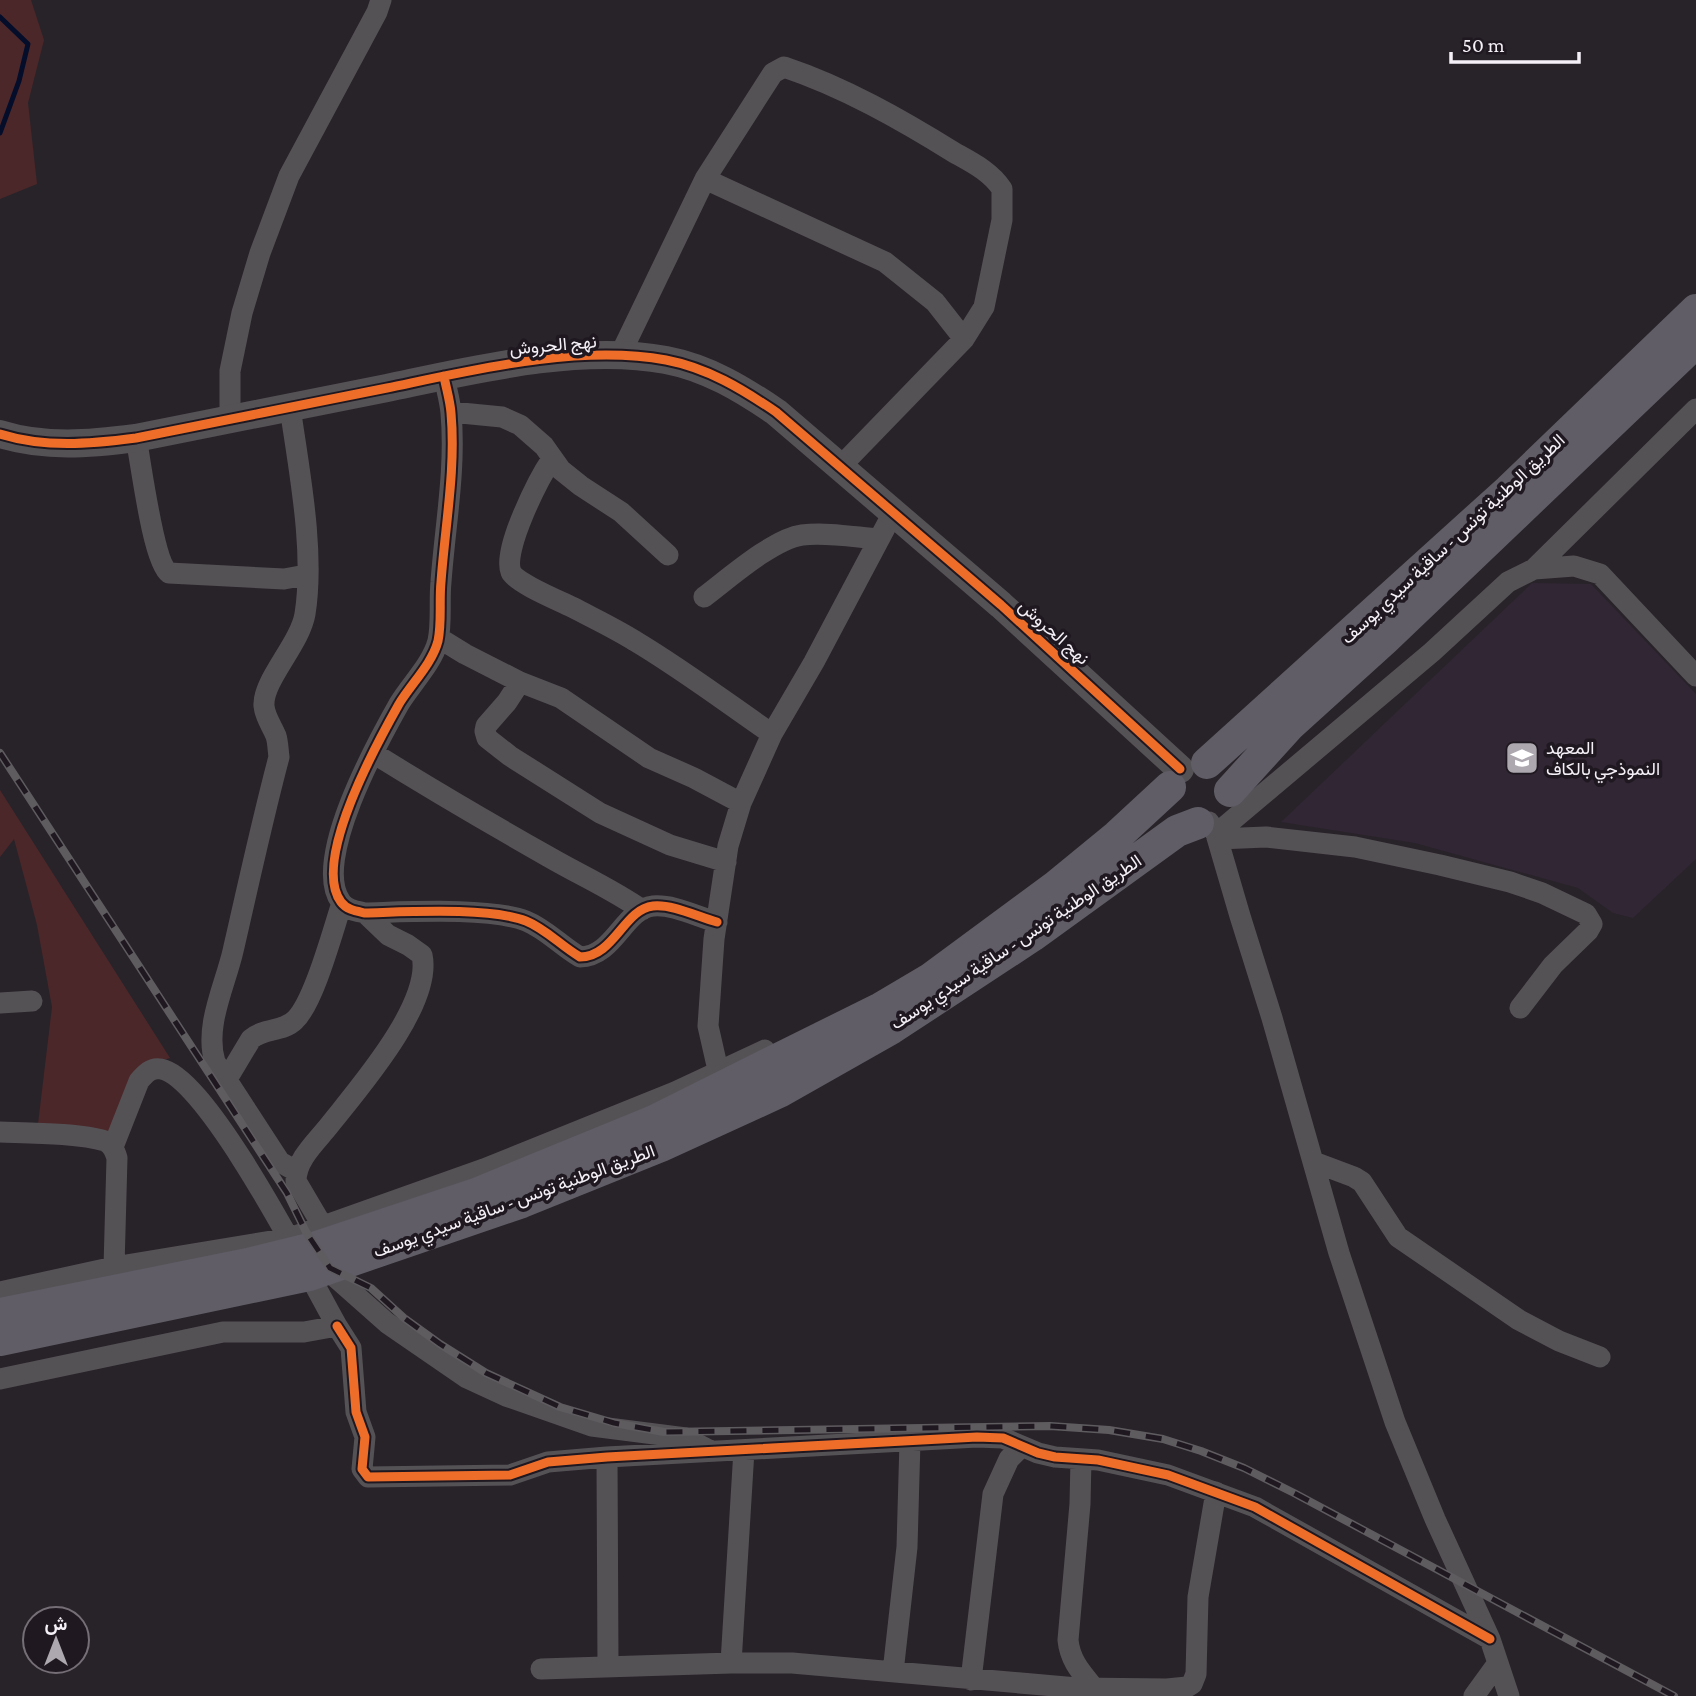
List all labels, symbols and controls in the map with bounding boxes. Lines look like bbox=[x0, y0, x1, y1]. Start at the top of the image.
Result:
scale bar bbox=[1451, 21, 1579, 65]
text: 50 m bbox=[1462, 33, 1505, 57]
street label: نهج الحروش bbox=[509, 331, 598, 361]
street label: الطريق الوطنية تونس - ساقية سيدي يوسف bbox=[1337, 430, 1572, 652]
street label: نهج الحروش bbox=[1013, 595, 1093, 670]
place label: المعهد النموذجي بالكاف bbox=[1546, 738, 1660, 784]
school or university icon: المعهد النموذجي بالكاف bbox=[1503, 739, 1541, 777]
street label: الطريق الوطنية تونس - ساقية سيدي يوسف bbox=[887, 850, 1148, 1038]
street label: الطريق الوطنية تونس - ساقية سيدي يوسف bbox=[370, 1141, 659, 1266]
north arrow bbox=[21, 1605, 91, 1675]
text: ش bbox=[45, 1613, 68, 1635]

